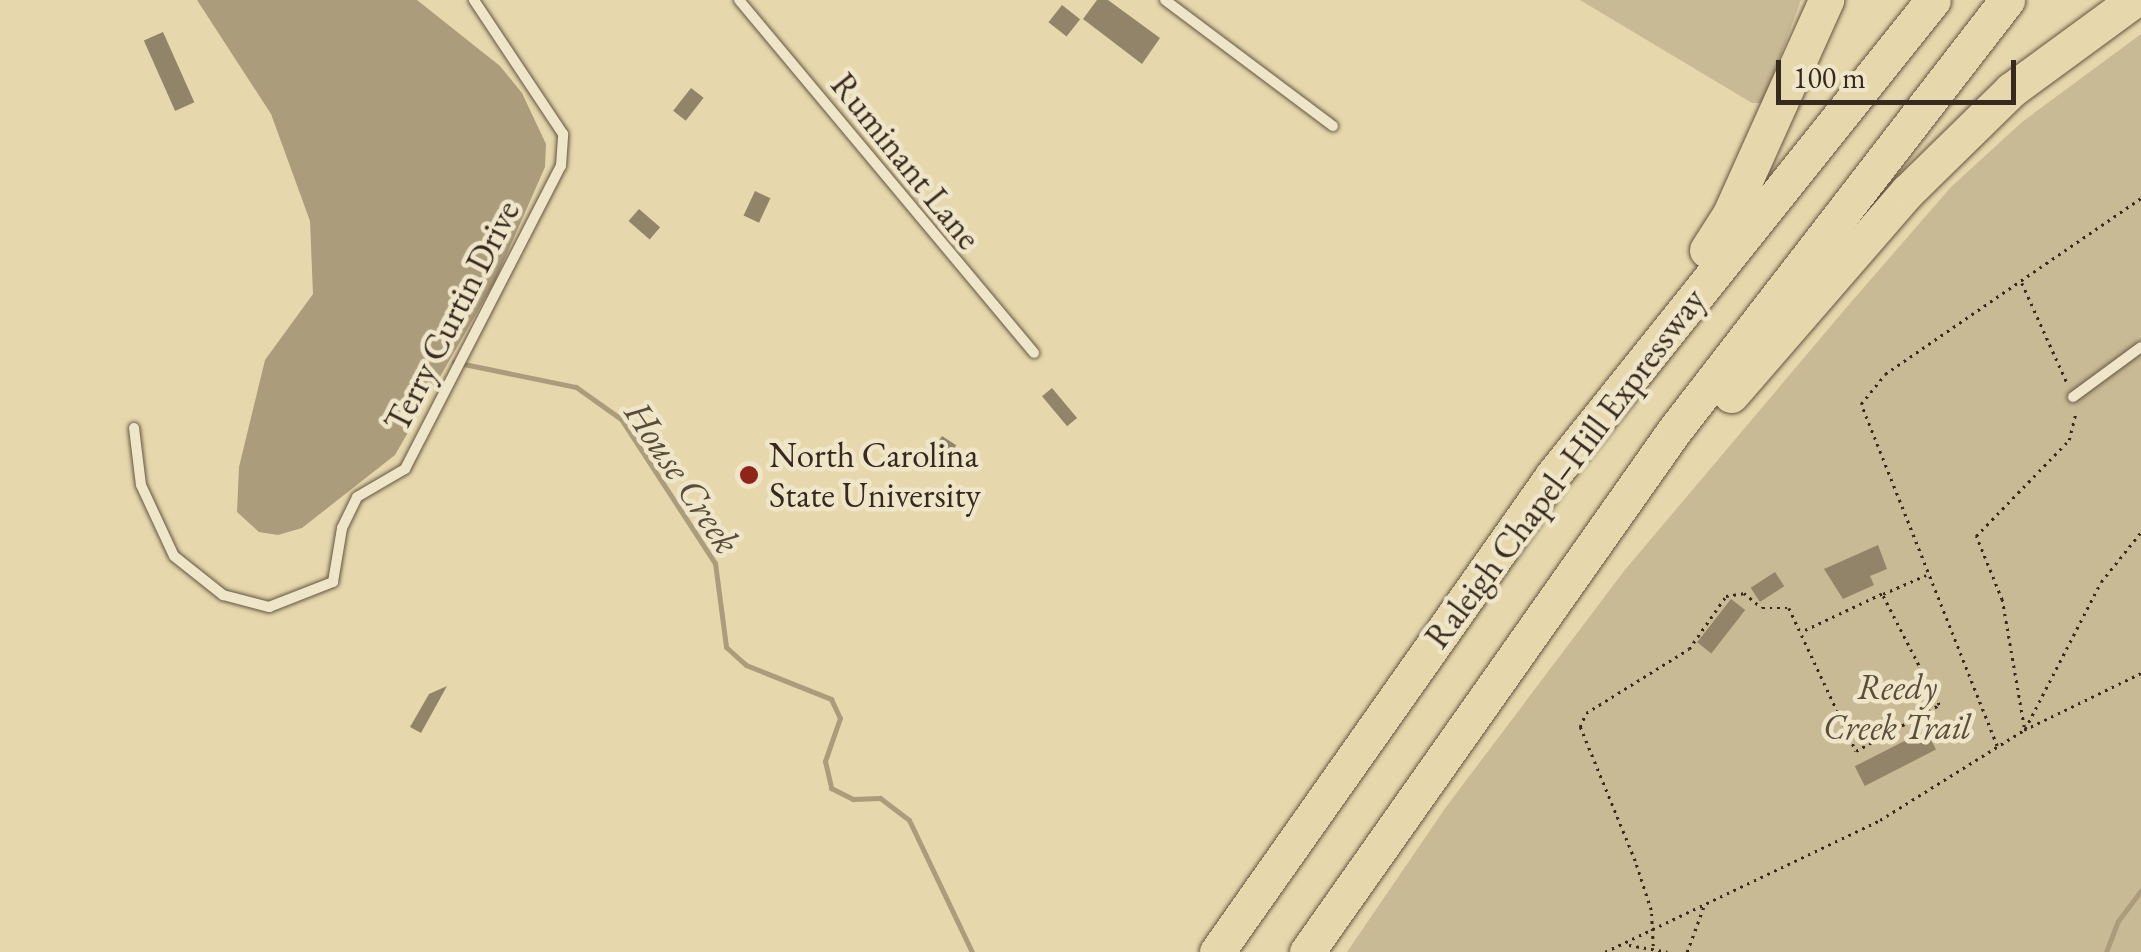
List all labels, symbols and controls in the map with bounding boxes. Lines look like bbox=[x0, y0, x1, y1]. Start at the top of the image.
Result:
scale bar bbox=[1781, 40, 2021, 102]
text: 100 m bbox=[1793, 58, 1866, 97]
street label: Ruminant Lane bbox=[822, 64, 990, 258]
street label: Terry Curtin Drive bbox=[376, 193, 528, 439]
street label: Raleigh Chapel–Hill Expressway bbox=[1416, 280, 1714, 656]
water label: House Creek bbox=[615, 392, 751, 562]
place label: North Carolina State University bbox=[769, 434, 981, 516]
marker: North Carolina State University bbox=[738, 464, 760, 486]
park label: Reedy Creek Trail bbox=[1823, 666, 1971, 748]

